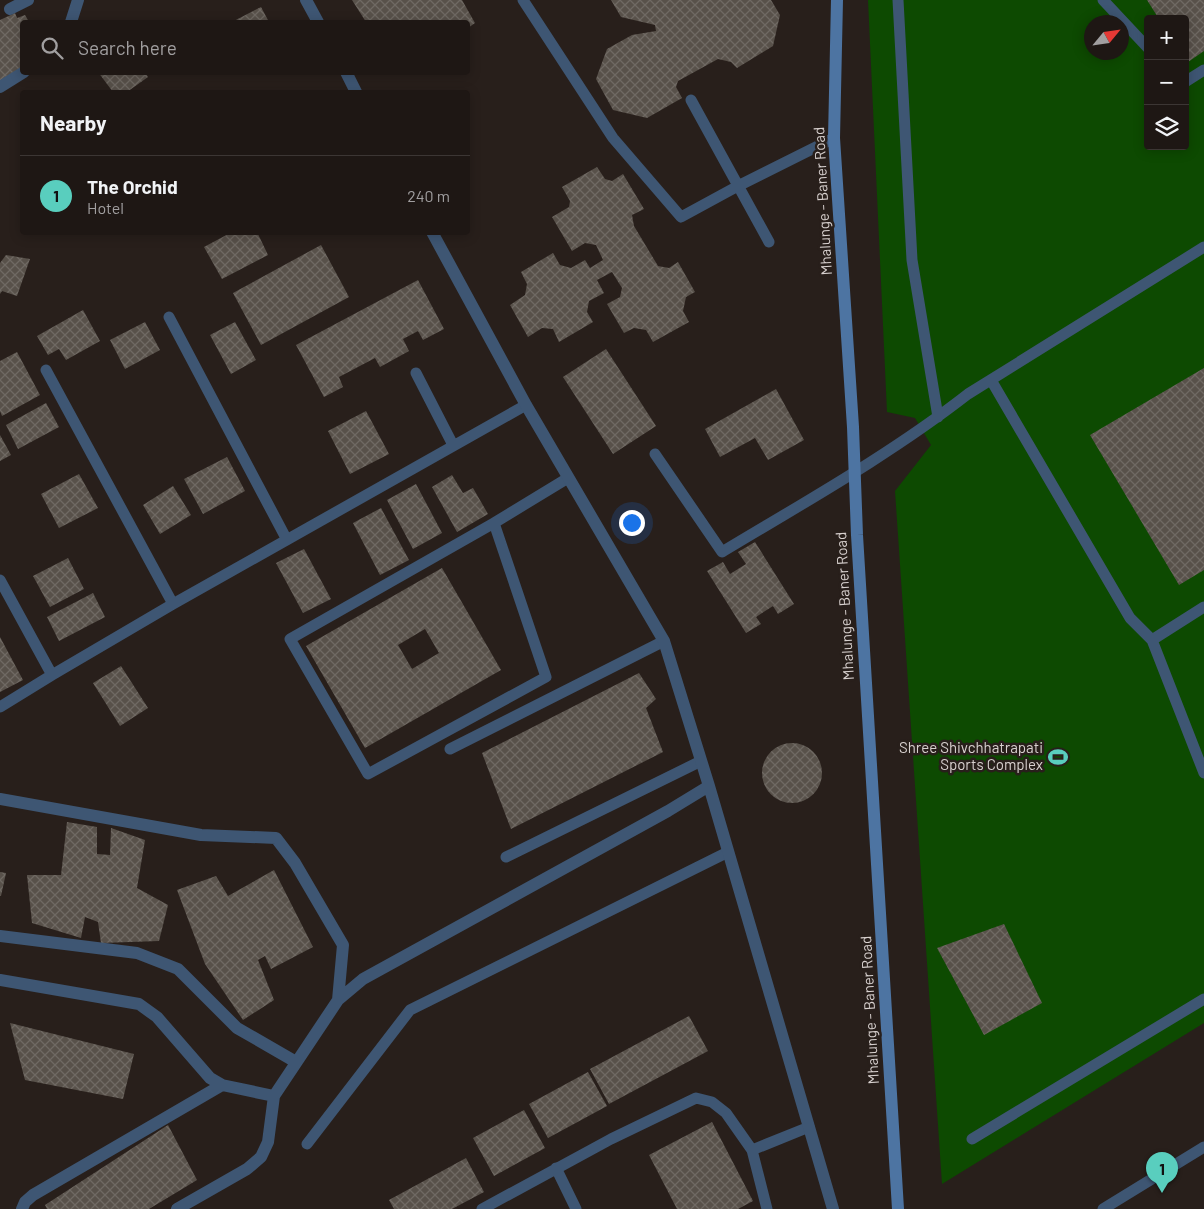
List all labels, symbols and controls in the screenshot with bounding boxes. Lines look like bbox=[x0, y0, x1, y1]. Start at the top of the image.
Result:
north arrow bbox=[1084, 15, 1129, 60]
map controls bbox=[1144, 15, 1189, 150]
button: + bbox=[1144, 15, 1189, 60]
search box bbox=[20, 20, 470, 75]
icon: search bbox=[38, 34, 66, 62]
text: Search here bbox=[78, 36, 177, 59]
button: − bbox=[1144, 60, 1189, 105]
button: layers bbox=[1144, 105, 1189, 150]
text: Nearby bbox=[40, 110, 106, 135]
street label: Mhalunge - Baner Road bbox=[809, 126, 835, 276]
text: The Orchid bbox=[87, 175, 178, 198]
text: 1 bbox=[53, 186, 59, 205]
text: 240 m bbox=[407, 186, 450, 205]
text: Hotel bbox=[87, 198, 124, 217]
your location bbox=[619, 510, 645, 536]
street label: Mhalunge - Baner Road bbox=[831, 531, 857, 681]
place label: Shree Shivchhatrapati Sports Complex bbox=[899, 738, 1043, 773]
sports icon: Shree Shivchhatrapati Sports Complex bbox=[1047, 746, 1069, 768]
street label: Mhalunge - Baner Road bbox=[856, 935, 882, 1085]
pin: 1 bbox=[1146, 1152, 1178, 1193]

